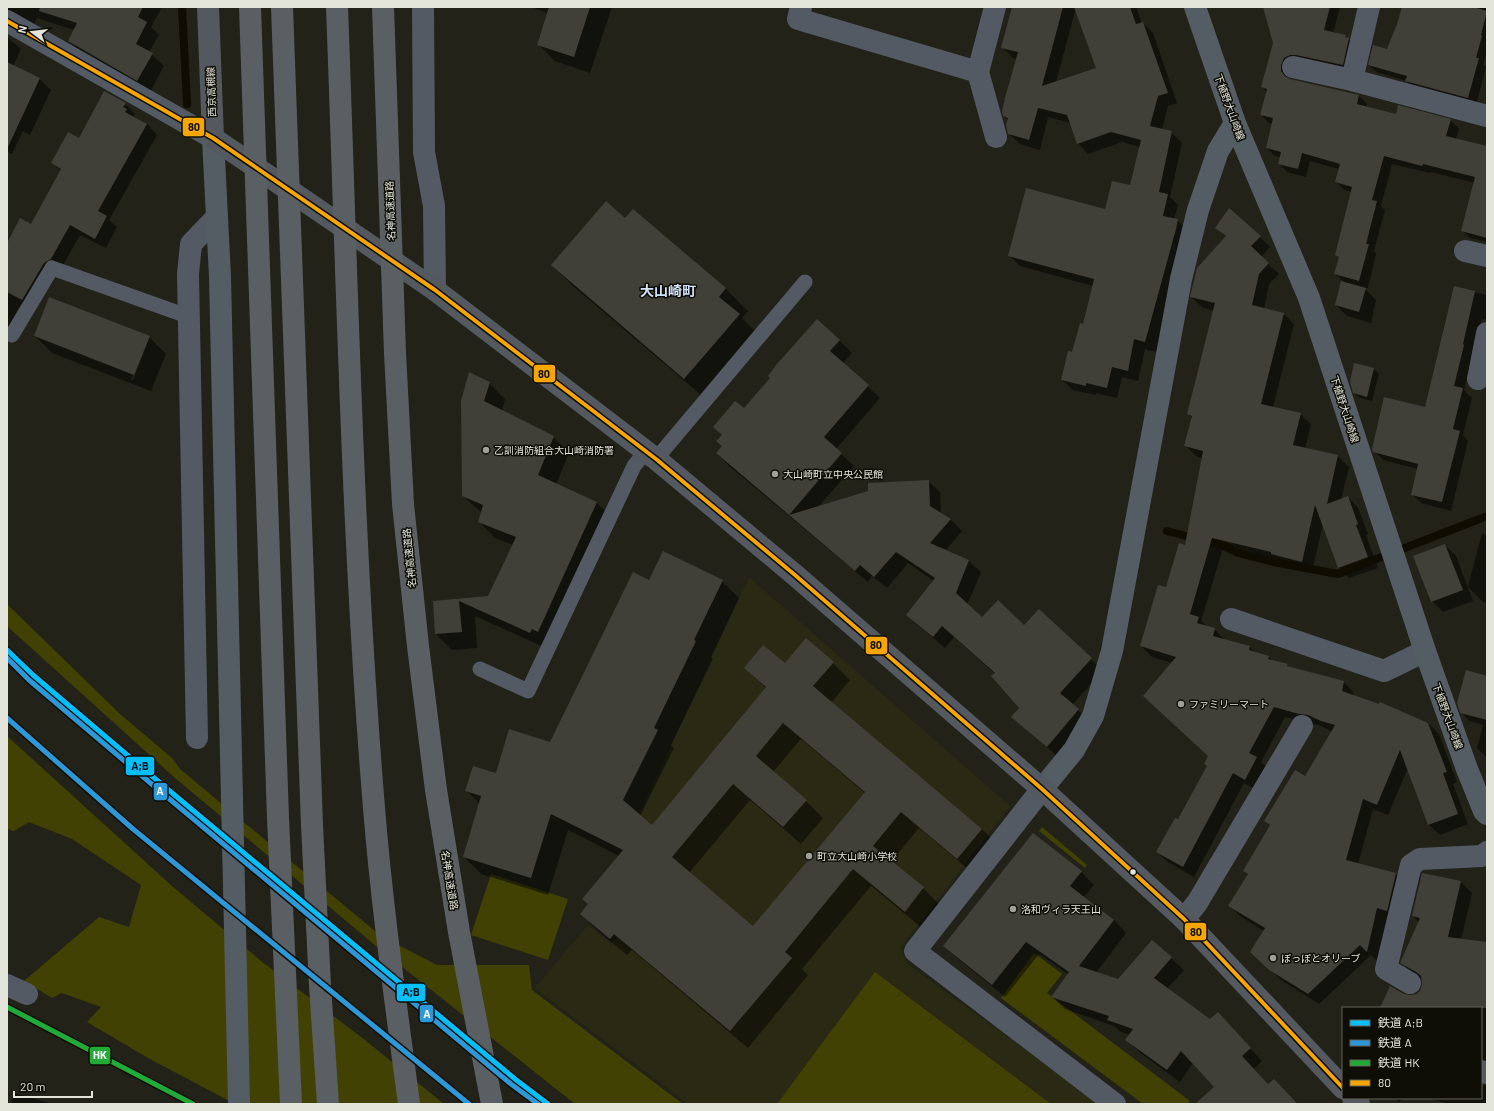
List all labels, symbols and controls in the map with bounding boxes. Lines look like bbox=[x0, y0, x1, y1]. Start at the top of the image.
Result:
north arrow bbox=[12, 12, 52, 52]
text: N bbox=[15, 24, 29, 35]
street label: 西京高槻線 bbox=[204, 67, 218, 117]
street label: 下植野大山崎線 bbox=[1212, 72, 1248, 142]
line badge: 80 bbox=[182, 117, 205, 137]
text: 80 bbox=[188, 120, 200, 133]
street label: 名神高速道路 bbox=[383, 181, 397, 241]
district label: 大山崎町 bbox=[640, 282, 696, 299]
line badge: 80 bbox=[533, 364, 556, 383]
text: 80 bbox=[538, 367, 550, 380]
street label: 下植野大山崎線 bbox=[1328, 374, 1362, 444]
place label: 乙訓消防組合大山崎消防署 bbox=[494, 444, 614, 456]
marker: 乙訓消防組合大山崎消防署 bbox=[481, 445, 491, 455]
place label: 大山崎町立中央公民館 bbox=[783, 468, 883, 480]
marker: 大山崎町立中央公民館 bbox=[770, 469, 780, 479]
street label: 名神高速道路 bbox=[400, 528, 418, 588]
line badge: 80 bbox=[865, 636, 888, 655]
text: 80 bbox=[870, 638, 882, 651]
street label: 下植野大山崎線 bbox=[1430, 681, 1466, 751]
place label: ファミリーマート bbox=[1189, 698, 1269, 710]
marker: ファミリーマート bbox=[1176, 699, 1186, 709]
line badge: A;B bbox=[125, 756, 155, 776]
text: A;B bbox=[131, 759, 149, 772]
line badge: A bbox=[153, 782, 168, 801]
text: A bbox=[156, 784, 164, 797]
street label: 名神高速道路 bbox=[439, 849, 461, 911]
place label: 町立大山崎小学校 bbox=[817, 850, 897, 862]
marker: 町立大山崎小学校 bbox=[804, 851, 814, 861]
unlabelled marker bbox=[1128, 867, 1138, 877]
place label: 洛和ヴィラ天王山 bbox=[1021, 903, 1101, 915]
marker: 洛和ヴィラ天王山 bbox=[1008, 904, 1018, 914]
line badge: 80 bbox=[1184, 922, 1207, 941]
text: 80 bbox=[1190, 925, 1202, 938]
place label: ぽっぽとオリーブ bbox=[1281, 952, 1360, 964]
marker: ぽっぽとオリーブ bbox=[1268, 953, 1278, 963]
line badge: A;B bbox=[396, 983, 426, 1002]
text: A;B bbox=[402, 985, 420, 998]
line badge: A bbox=[419, 1004, 434, 1023]
text: A bbox=[423, 1007, 431, 1020]
legend bbox=[1342, 1007, 1482, 1099]
text: 鉄道 A;B bbox=[1378, 1015, 1423, 1029]
text: 鉄道 A bbox=[1378, 1035, 1412, 1049]
line badge: HK bbox=[89, 1046, 111, 1065]
text: HK bbox=[93, 1048, 107, 1061]
text: 鉄道 HK bbox=[1378, 1055, 1420, 1069]
scale bar bbox=[14, 1073, 92, 1099]
text: 80 bbox=[1378, 1075, 1391, 1089]
text: 20 m bbox=[20, 1079, 46, 1093]

